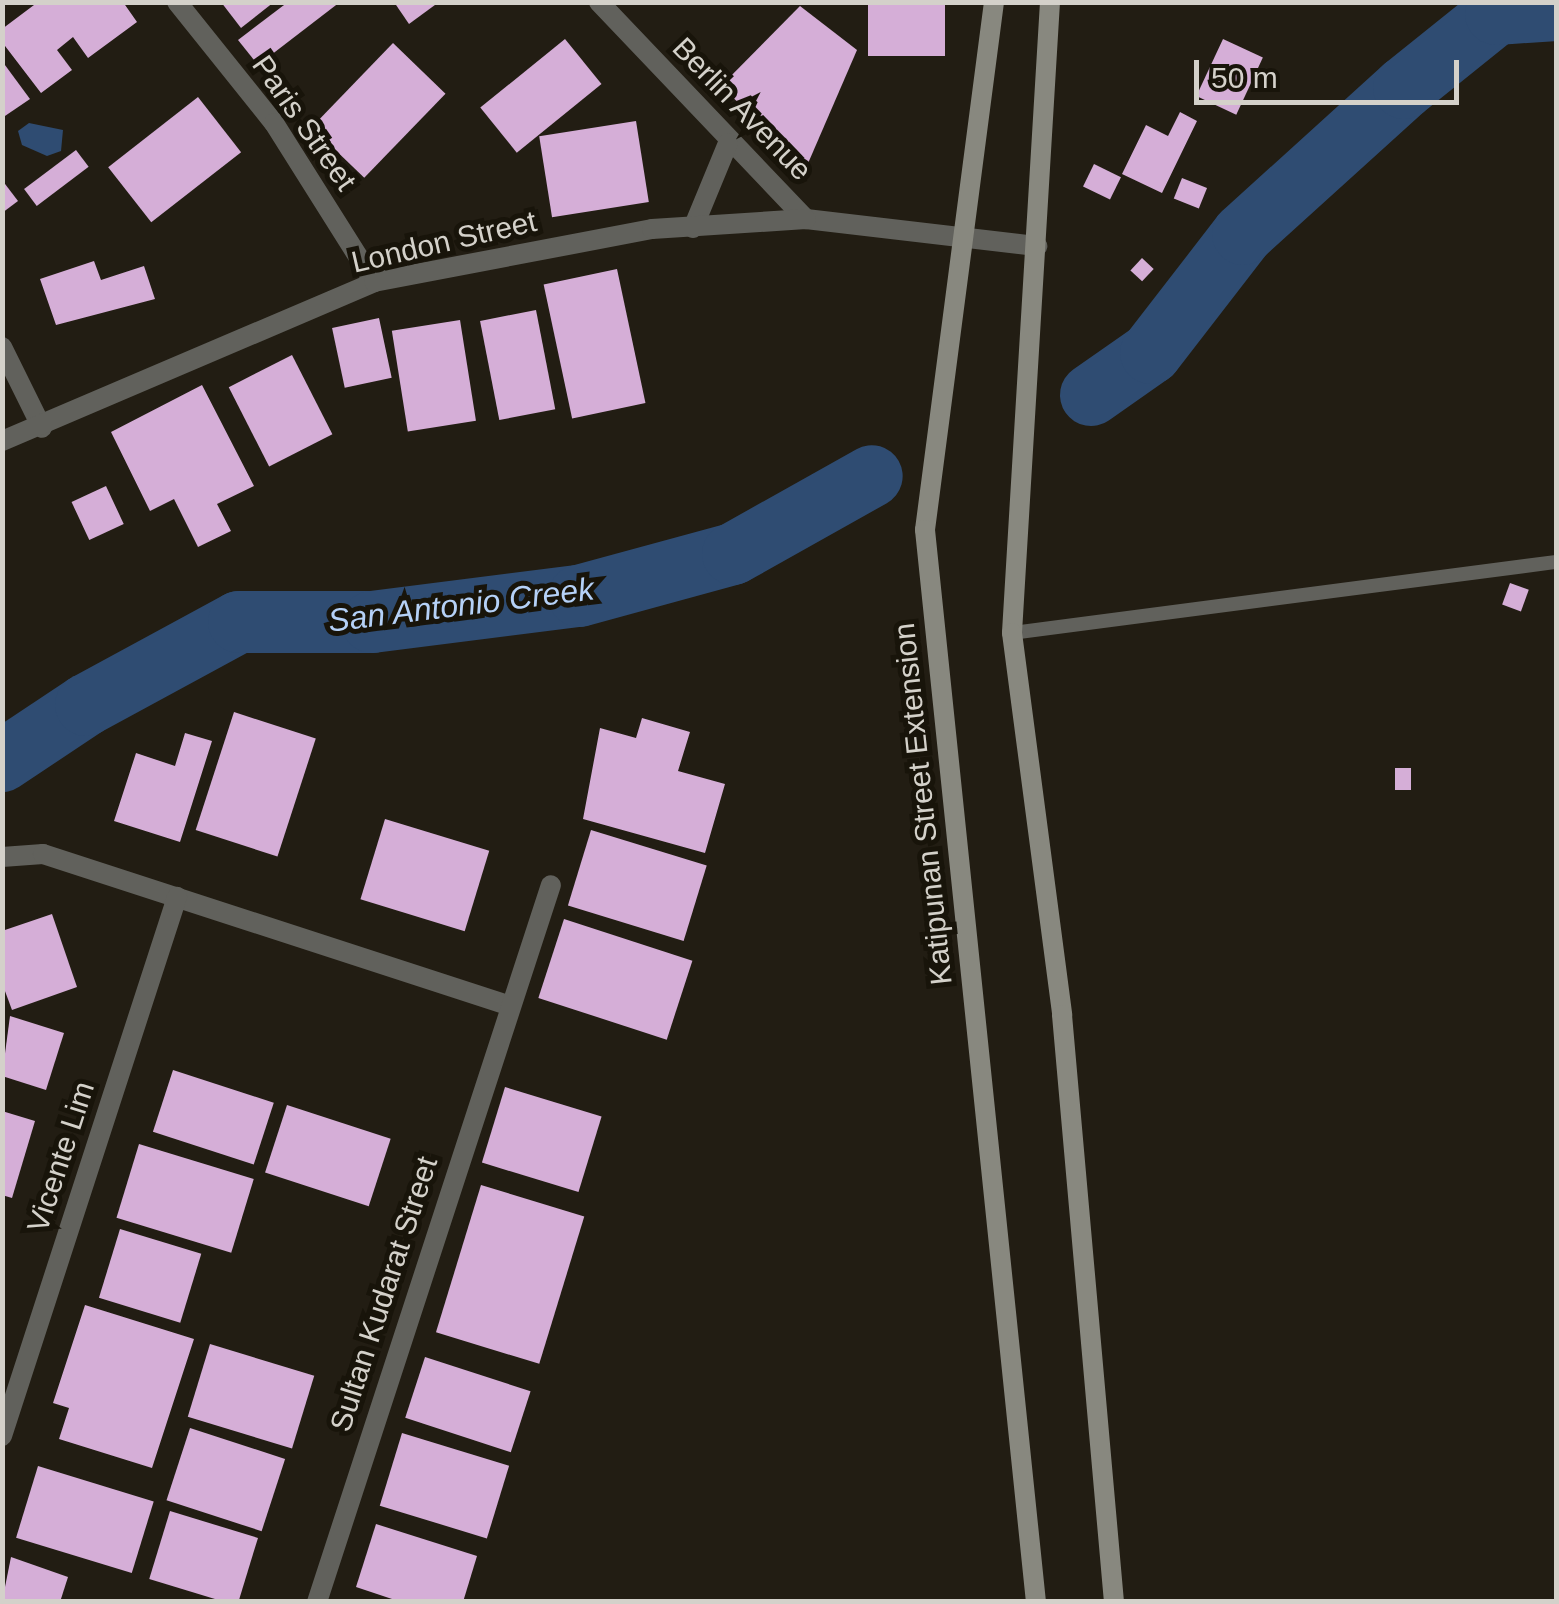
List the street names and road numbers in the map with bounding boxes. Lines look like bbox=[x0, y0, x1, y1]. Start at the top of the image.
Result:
street label: Berlin Avenue bbox=[664, 30, 820, 188]
street label: Paris Street bbox=[244, 48, 364, 198]
street label: London Street bbox=[348, 203, 540, 281]
street label: Katipunan Street Extension bbox=[886, 621, 960, 987]
street label: Vicente Lim bbox=[20, 1077, 102, 1237]
street label: Sultan Kudarat Street bbox=[323, 1152, 445, 1436]

